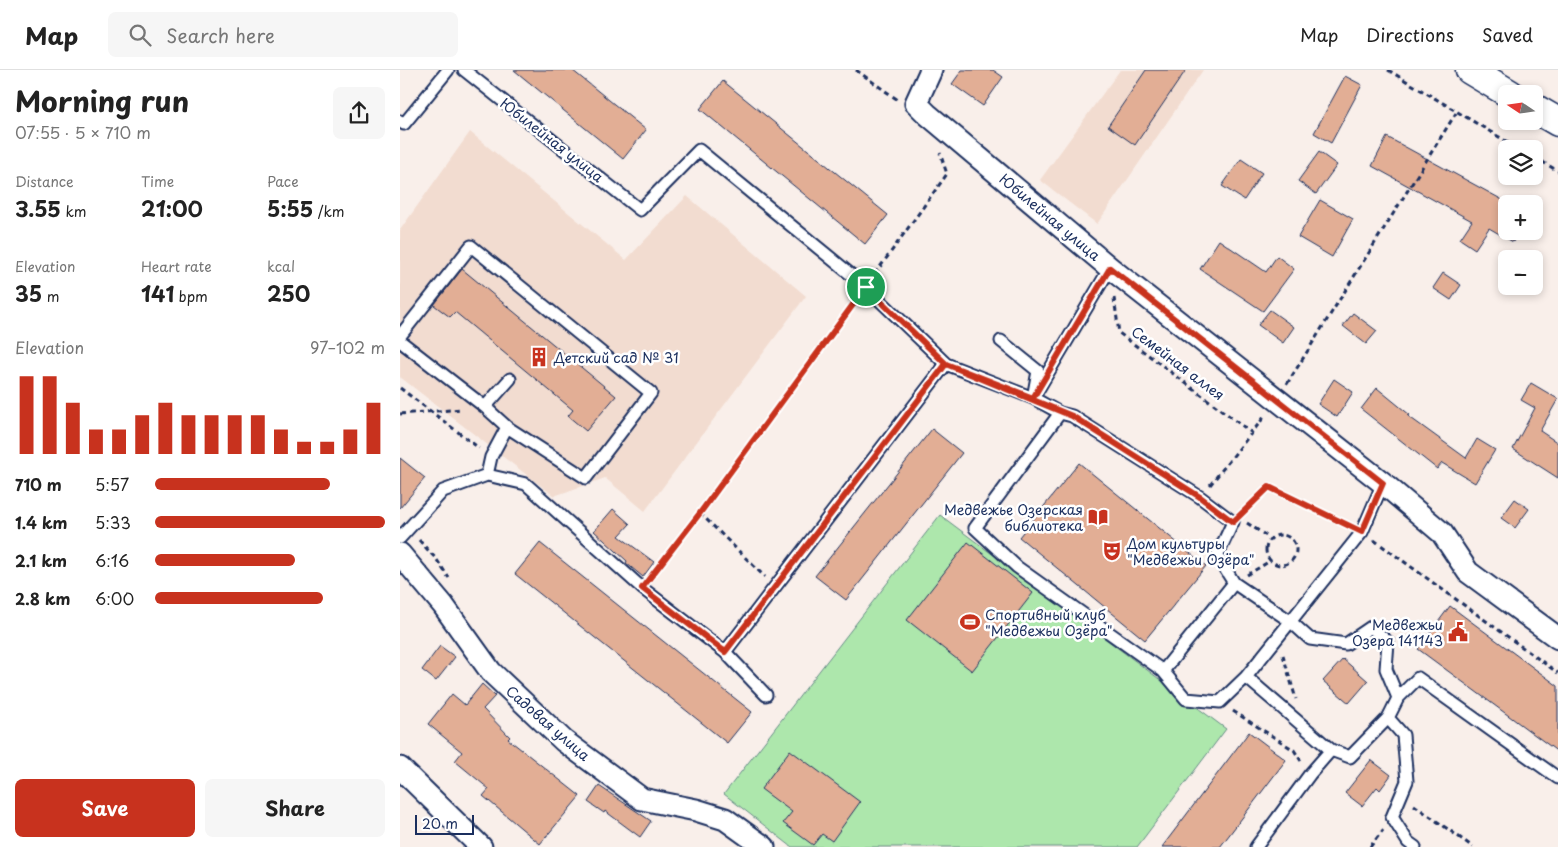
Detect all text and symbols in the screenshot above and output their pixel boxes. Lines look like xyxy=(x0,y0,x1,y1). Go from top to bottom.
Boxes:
search box xyxy=(108,12,458,57)
text: Map xyxy=(25,17,78,53)
icon: search xyxy=(126,21,154,49)
text: Search here xyxy=(166,21,275,49)
text: Map xyxy=(1300,21,1338,48)
text: Directions xyxy=(1366,21,1454,48)
text: Saved xyxy=(1482,21,1533,48)
text: Morning run xyxy=(15,79,189,122)
north arrow xyxy=(1498,85,1542,130)
map controls xyxy=(1498,85,1543,295)
button: share xyxy=(333,87,385,139)
street label: Юбилейная улица xyxy=(496,93,608,187)
text: 07:55 · 5 × 710 m xyxy=(15,120,151,144)
button: layers xyxy=(1498,140,1543,185)
street label: Юбилейная улица xyxy=(995,169,1105,266)
text: Distance xyxy=(15,171,74,192)
text: Time xyxy=(141,171,174,192)
text: Pace xyxy=(267,171,299,192)
text: 3.55 xyxy=(15,192,61,224)
text: 21:00 xyxy=(141,192,203,224)
text: 5:55 xyxy=(267,192,313,224)
button: + xyxy=(1498,195,1543,240)
text: km xyxy=(61,201,86,222)
text: /km xyxy=(313,201,345,222)
button: − xyxy=(1498,250,1543,295)
text: Elevation xyxy=(15,256,75,277)
text: Heart rate xyxy=(141,256,212,277)
text: kcal xyxy=(267,256,295,277)
pin xyxy=(845,266,887,308)
icon: arrive xyxy=(852,273,880,301)
text: 35 xyxy=(15,277,42,309)
text: 141 xyxy=(141,277,174,309)
text: 250 xyxy=(267,277,310,309)
text: m xyxy=(42,286,59,307)
text: bpm xyxy=(174,286,208,307)
street label: Семейная аллея xyxy=(1127,321,1229,405)
text: Elevation xyxy=(15,335,84,359)
text: 97–102 m xyxy=(310,335,385,359)
building icon: Детский сад № 31 xyxy=(528,346,550,368)
place label: Детский сад № 31 xyxy=(553,347,679,368)
text: 710 m xyxy=(15,472,62,496)
text: 5:57 xyxy=(95,472,129,496)
place label: Медвежье Озерская библиотека xyxy=(944,499,1083,536)
library icon: Медвежье Озерская библиотека xyxy=(1087,506,1109,528)
text: 1.4 km xyxy=(15,510,67,534)
text: 5:33 xyxy=(95,510,131,534)
place label: Дом культуры "Медвежьи Озёра" xyxy=(1126,533,1255,570)
theatre icon: Дом культуры "Медвежьи Озёра" xyxy=(1101,540,1123,562)
text: 2.1 km xyxy=(15,548,67,572)
text: 6:16 xyxy=(95,548,129,572)
text: 2.8 km xyxy=(15,586,70,610)
text: 6:00 xyxy=(95,586,134,610)
place label: Спортивный клуб "Медвежьи Озёра" xyxy=(985,604,1113,641)
sports icon: Спортивный клуб "Медвежьи Озёра" xyxy=(959,611,981,633)
place label: Медвежьи Озера 141143 xyxy=(1352,614,1443,651)
public building icon: Медвежьи Озера 141143 xyxy=(1447,621,1469,643)
street label: Садовая улица xyxy=(501,681,595,766)
button: Save xyxy=(15,779,195,837)
button: Share xyxy=(205,779,385,837)
scale bar xyxy=(415,812,474,835)
text: 20 m xyxy=(422,813,458,834)

